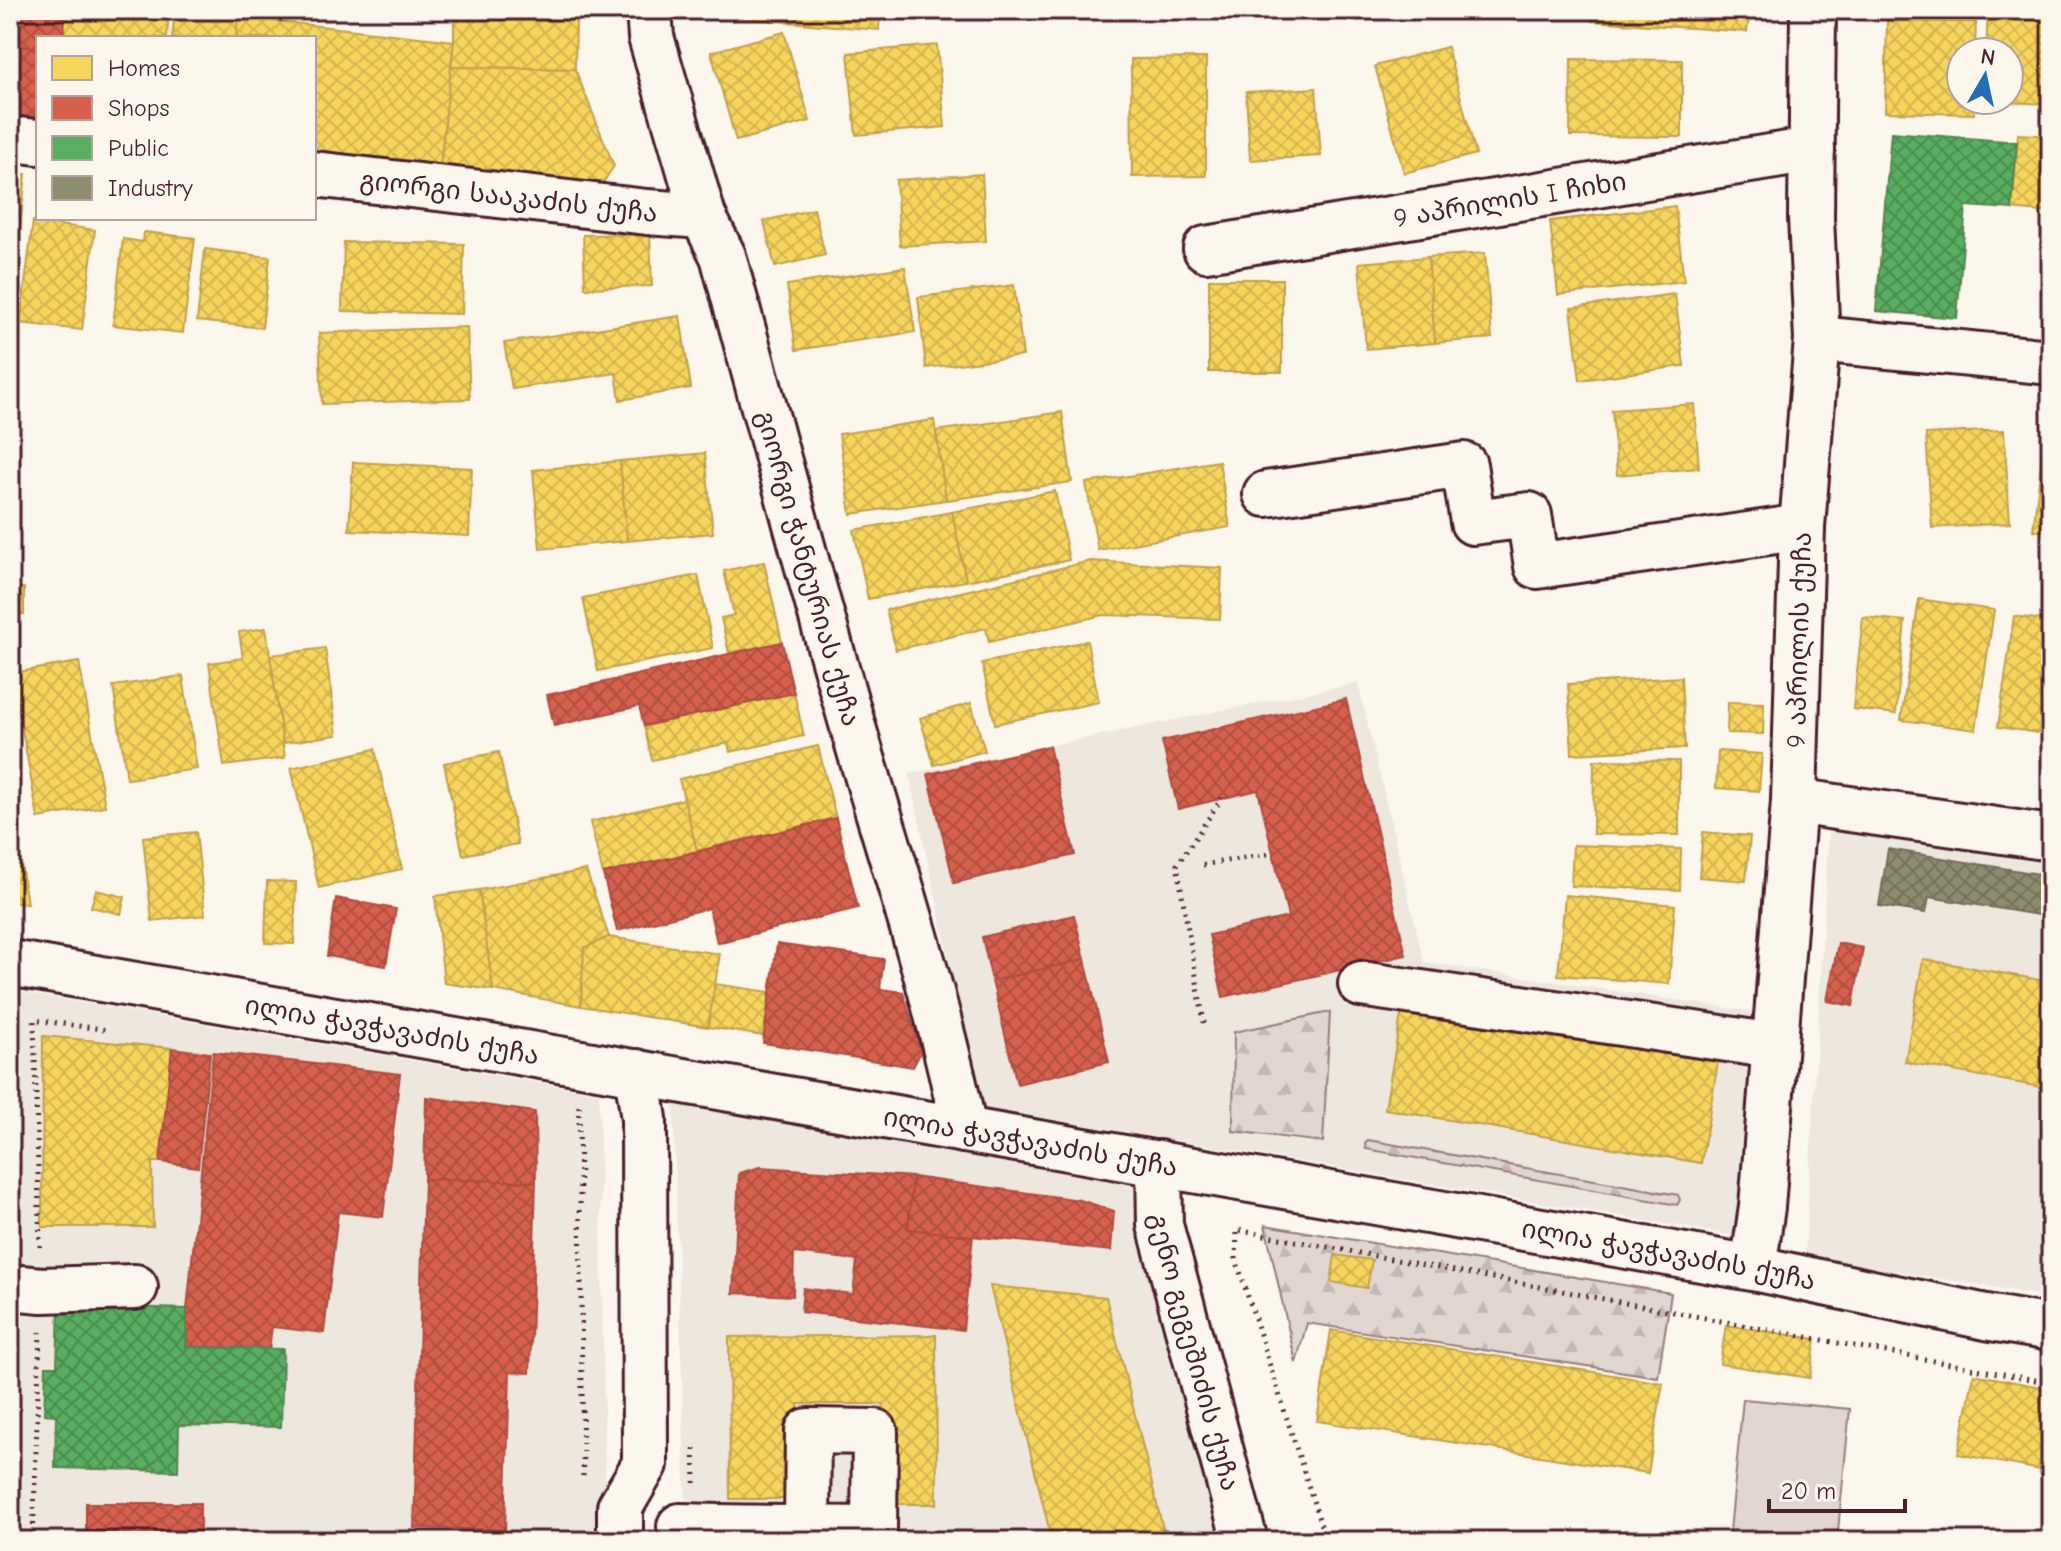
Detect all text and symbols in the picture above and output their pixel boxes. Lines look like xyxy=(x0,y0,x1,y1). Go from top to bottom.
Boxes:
legend xyxy=(36,36,316,220)
north arrow xyxy=(1945,36,2025,116)
text: N xyxy=(1979,43,1997,71)
text: Homes xyxy=(108,54,180,82)
text: Shops xyxy=(108,94,169,122)
text: Public xyxy=(108,134,169,162)
street label: გიორგი სააკაძის ქუჩა xyxy=(358,165,658,229)
street label: 9 აპრილის I ჩიხი xyxy=(1392,167,1629,234)
text: Industry xyxy=(108,174,193,202)
street label: გიორგი ჭანტურიას ქუჩა xyxy=(750,408,866,730)
street label: 9 აპრილის ქუჩა xyxy=(1782,532,1818,748)
street label: ილია ჭავჭავაძის ქუჩა xyxy=(243,990,541,1071)
street label: ილია ჭავჭავაძის ქუჩა xyxy=(881,1102,1180,1183)
street label: გენო გეგეშიძის ქუჩა xyxy=(1144,1214,1245,1494)
street label: ილია ჭავჭავაძის ქუჩა xyxy=(1519,1214,1818,1297)
scale bar xyxy=(1769,1463,1905,1513)
text: 20 m xyxy=(1781,1477,1836,1505)

